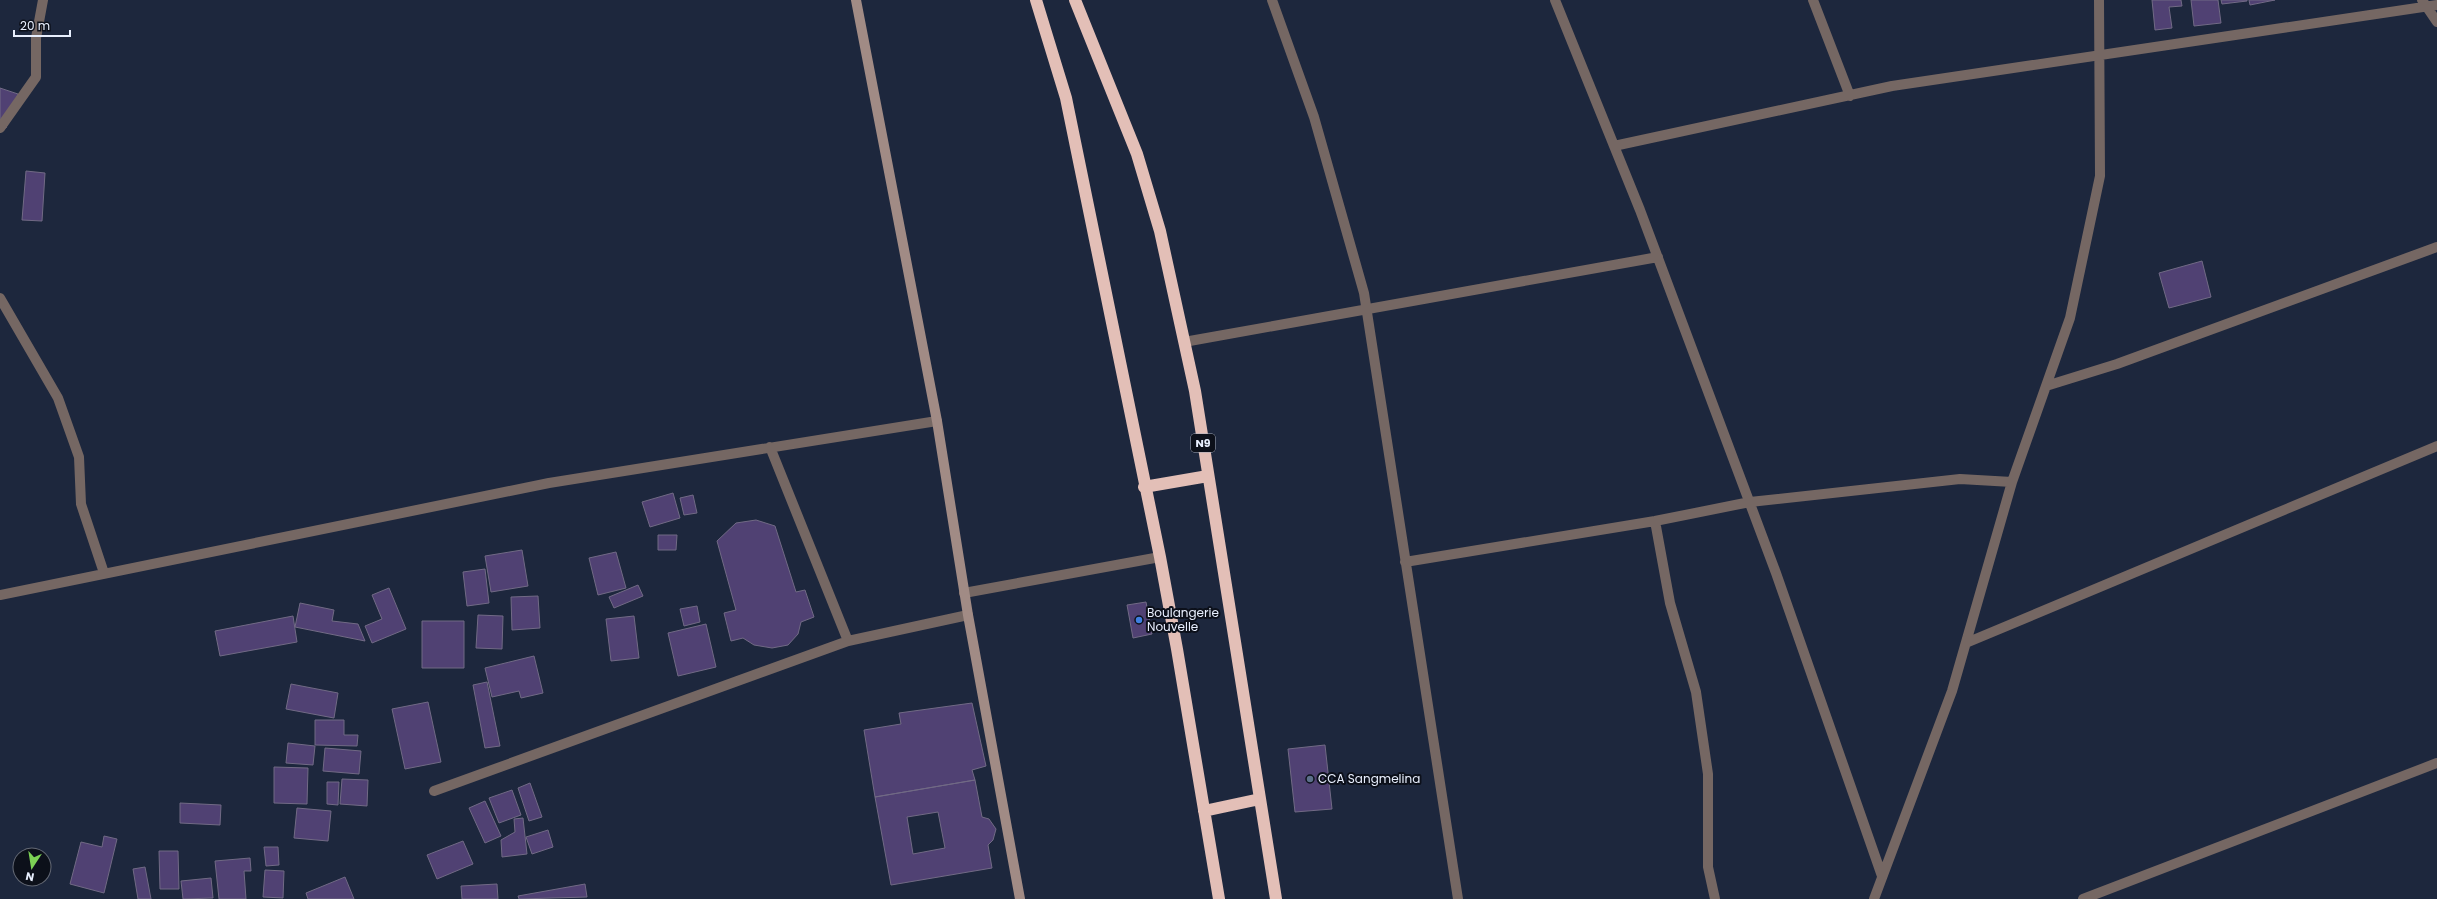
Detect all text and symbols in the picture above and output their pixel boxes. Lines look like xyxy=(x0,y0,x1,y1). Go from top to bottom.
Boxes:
scale bar xyxy=(14,12,70,38)
text: 20 m xyxy=(20,17,50,34)
road number: N9 xyxy=(1191,434,1215,452)
place label: Boulangerie Nouvelle xyxy=(1147,604,1219,635)
marker: Boulangerie Nouvelle xyxy=(1134,615,1144,625)
place label: CCA Sangmelina xyxy=(1318,770,1420,787)
marker: CCA Sangmelina xyxy=(1305,774,1315,784)
north arrow xyxy=(12,847,52,887)
text: N xyxy=(24,868,36,885)

